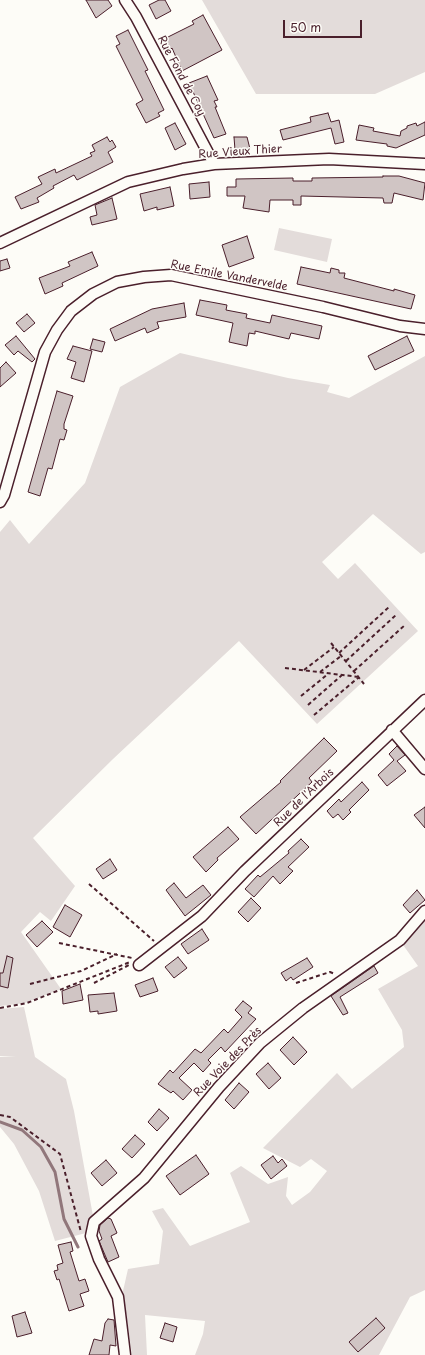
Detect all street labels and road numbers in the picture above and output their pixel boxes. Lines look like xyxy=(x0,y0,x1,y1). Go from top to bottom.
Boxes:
street label: Rue Fond de Coy xyxy=(154,34,208,118)
street label: Rue Vieux Thier xyxy=(198,143,282,161)
street label: Rue Emile Vandervelde xyxy=(169,258,289,294)
street label: Rue de l'Arbois xyxy=(271,766,337,830)
street label: Rue Voie des Près xyxy=(191,1024,265,1100)

